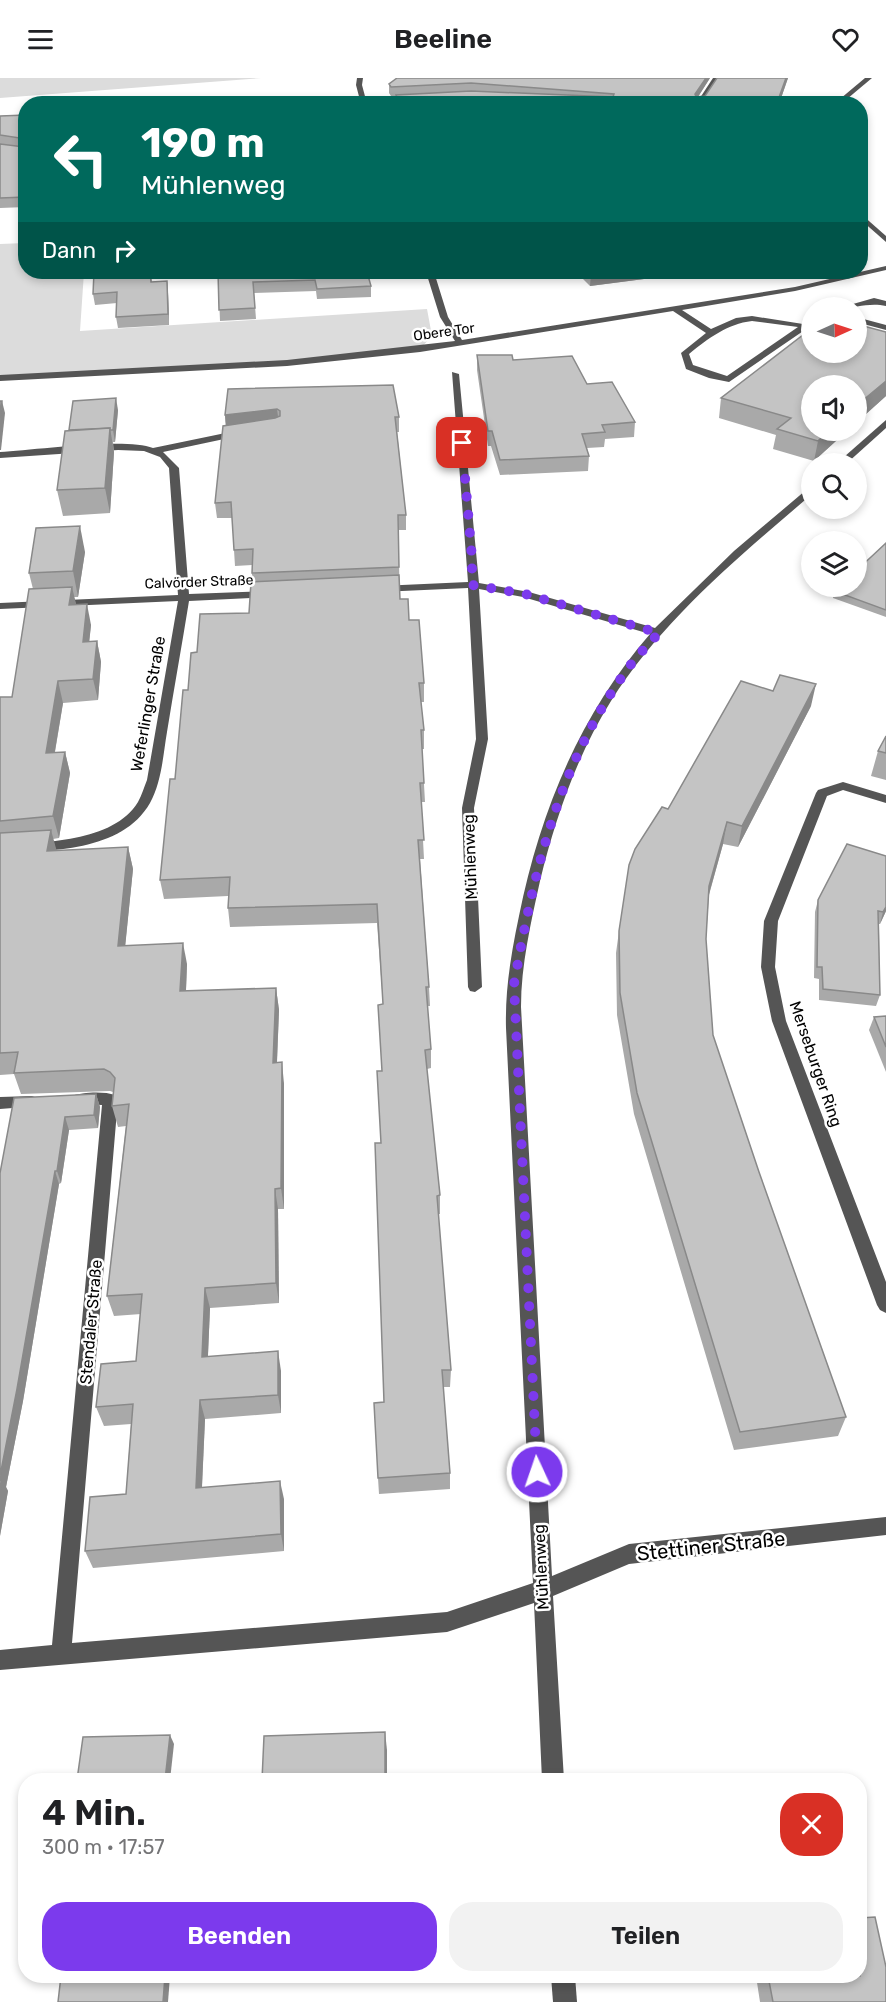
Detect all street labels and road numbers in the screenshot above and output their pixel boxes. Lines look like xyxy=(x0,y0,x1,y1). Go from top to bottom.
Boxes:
street label: Obere Tor xyxy=(412,319,476,345)
street label: Calvörder Straße xyxy=(144,572,254,592)
street label: Weferlinger Straße xyxy=(127,635,169,773)
street label: Mühlenweg xyxy=(459,814,481,900)
street label: Merseburger Ring xyxy=(786,999,846,1129)
street label: Stendaler Straße xyxy=(76,1259,106,1385)
street label: Mühlenweg xyxy=(529,1524,553,1610)
street label: Stettiner Straße xyxy=(636,1526,786,1566)

